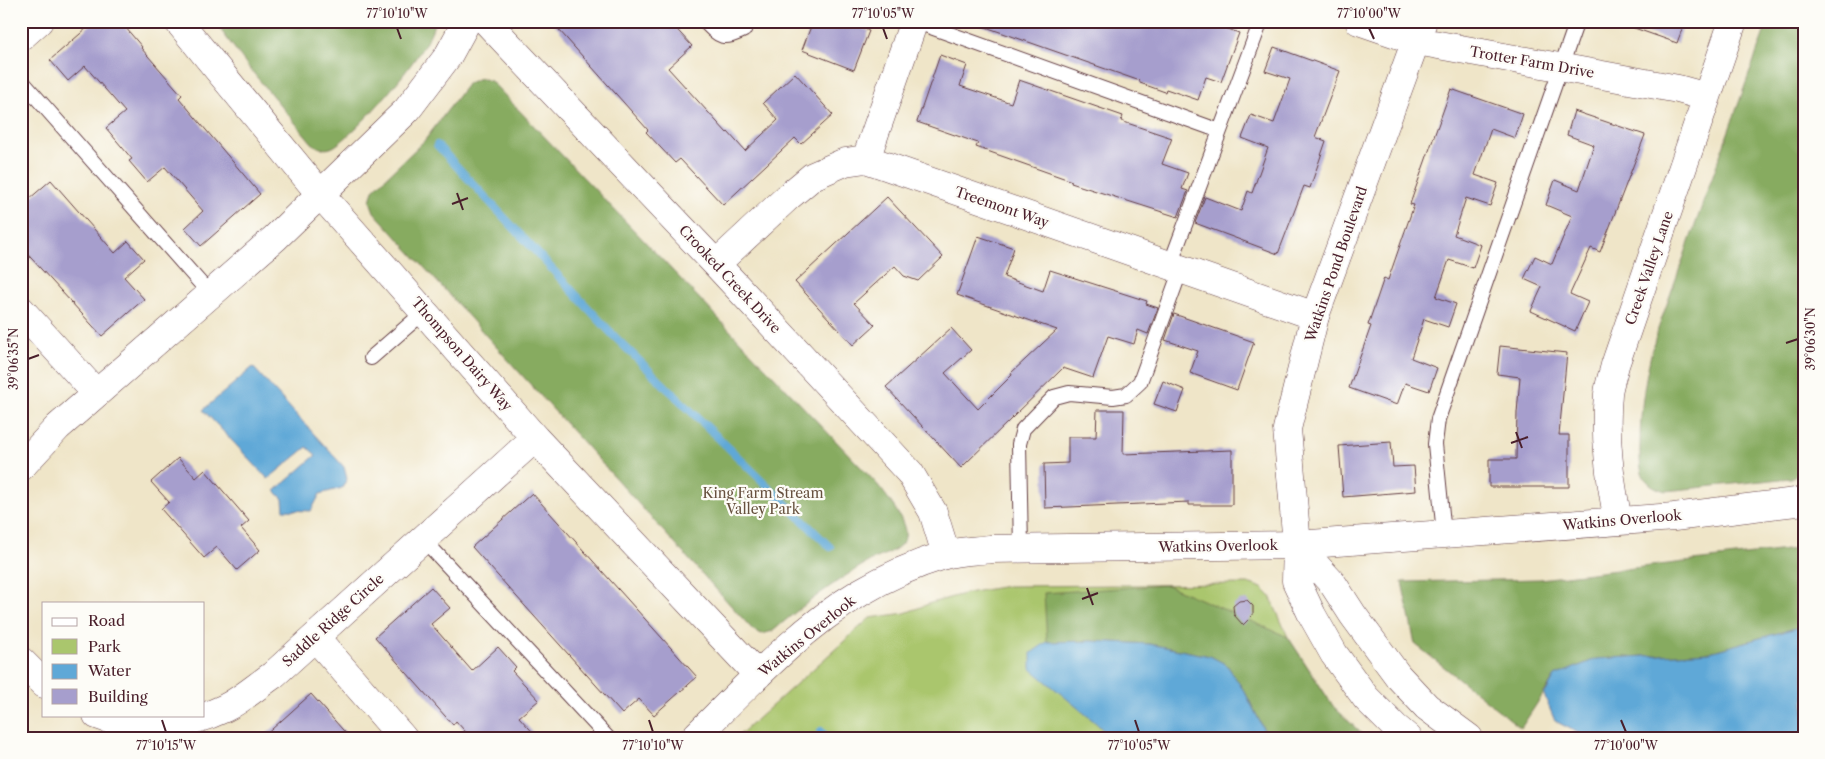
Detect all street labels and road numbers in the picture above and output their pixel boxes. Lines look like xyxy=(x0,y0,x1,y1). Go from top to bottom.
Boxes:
street label: Trotter Farm Drive xyxy=(1468,42,1596,82)
street label: Treemont Way xyxy=(953,182,1052,232)
street label: Watkins Pond Boulevard xyxy=(1301,183,1371,345)
street label: Creek Valley Lane xyxy=(1621,208,1677,327)
street label: Crooked Creek Drive xyxy=(675,221,785,337)
street label: Thompson Dairy Way xyxy=(408,293,516,415)
street label: Watkins Overlook xyxy=(1561,506,1683,534)
street label: Watkins Overlook xyxy=(1157,536,1279,556)
street label: Saddle Ridge Circle xyxy=(278,570,388,670)
street label: Watkins Overlook xyxy=(754,591,860,681)

